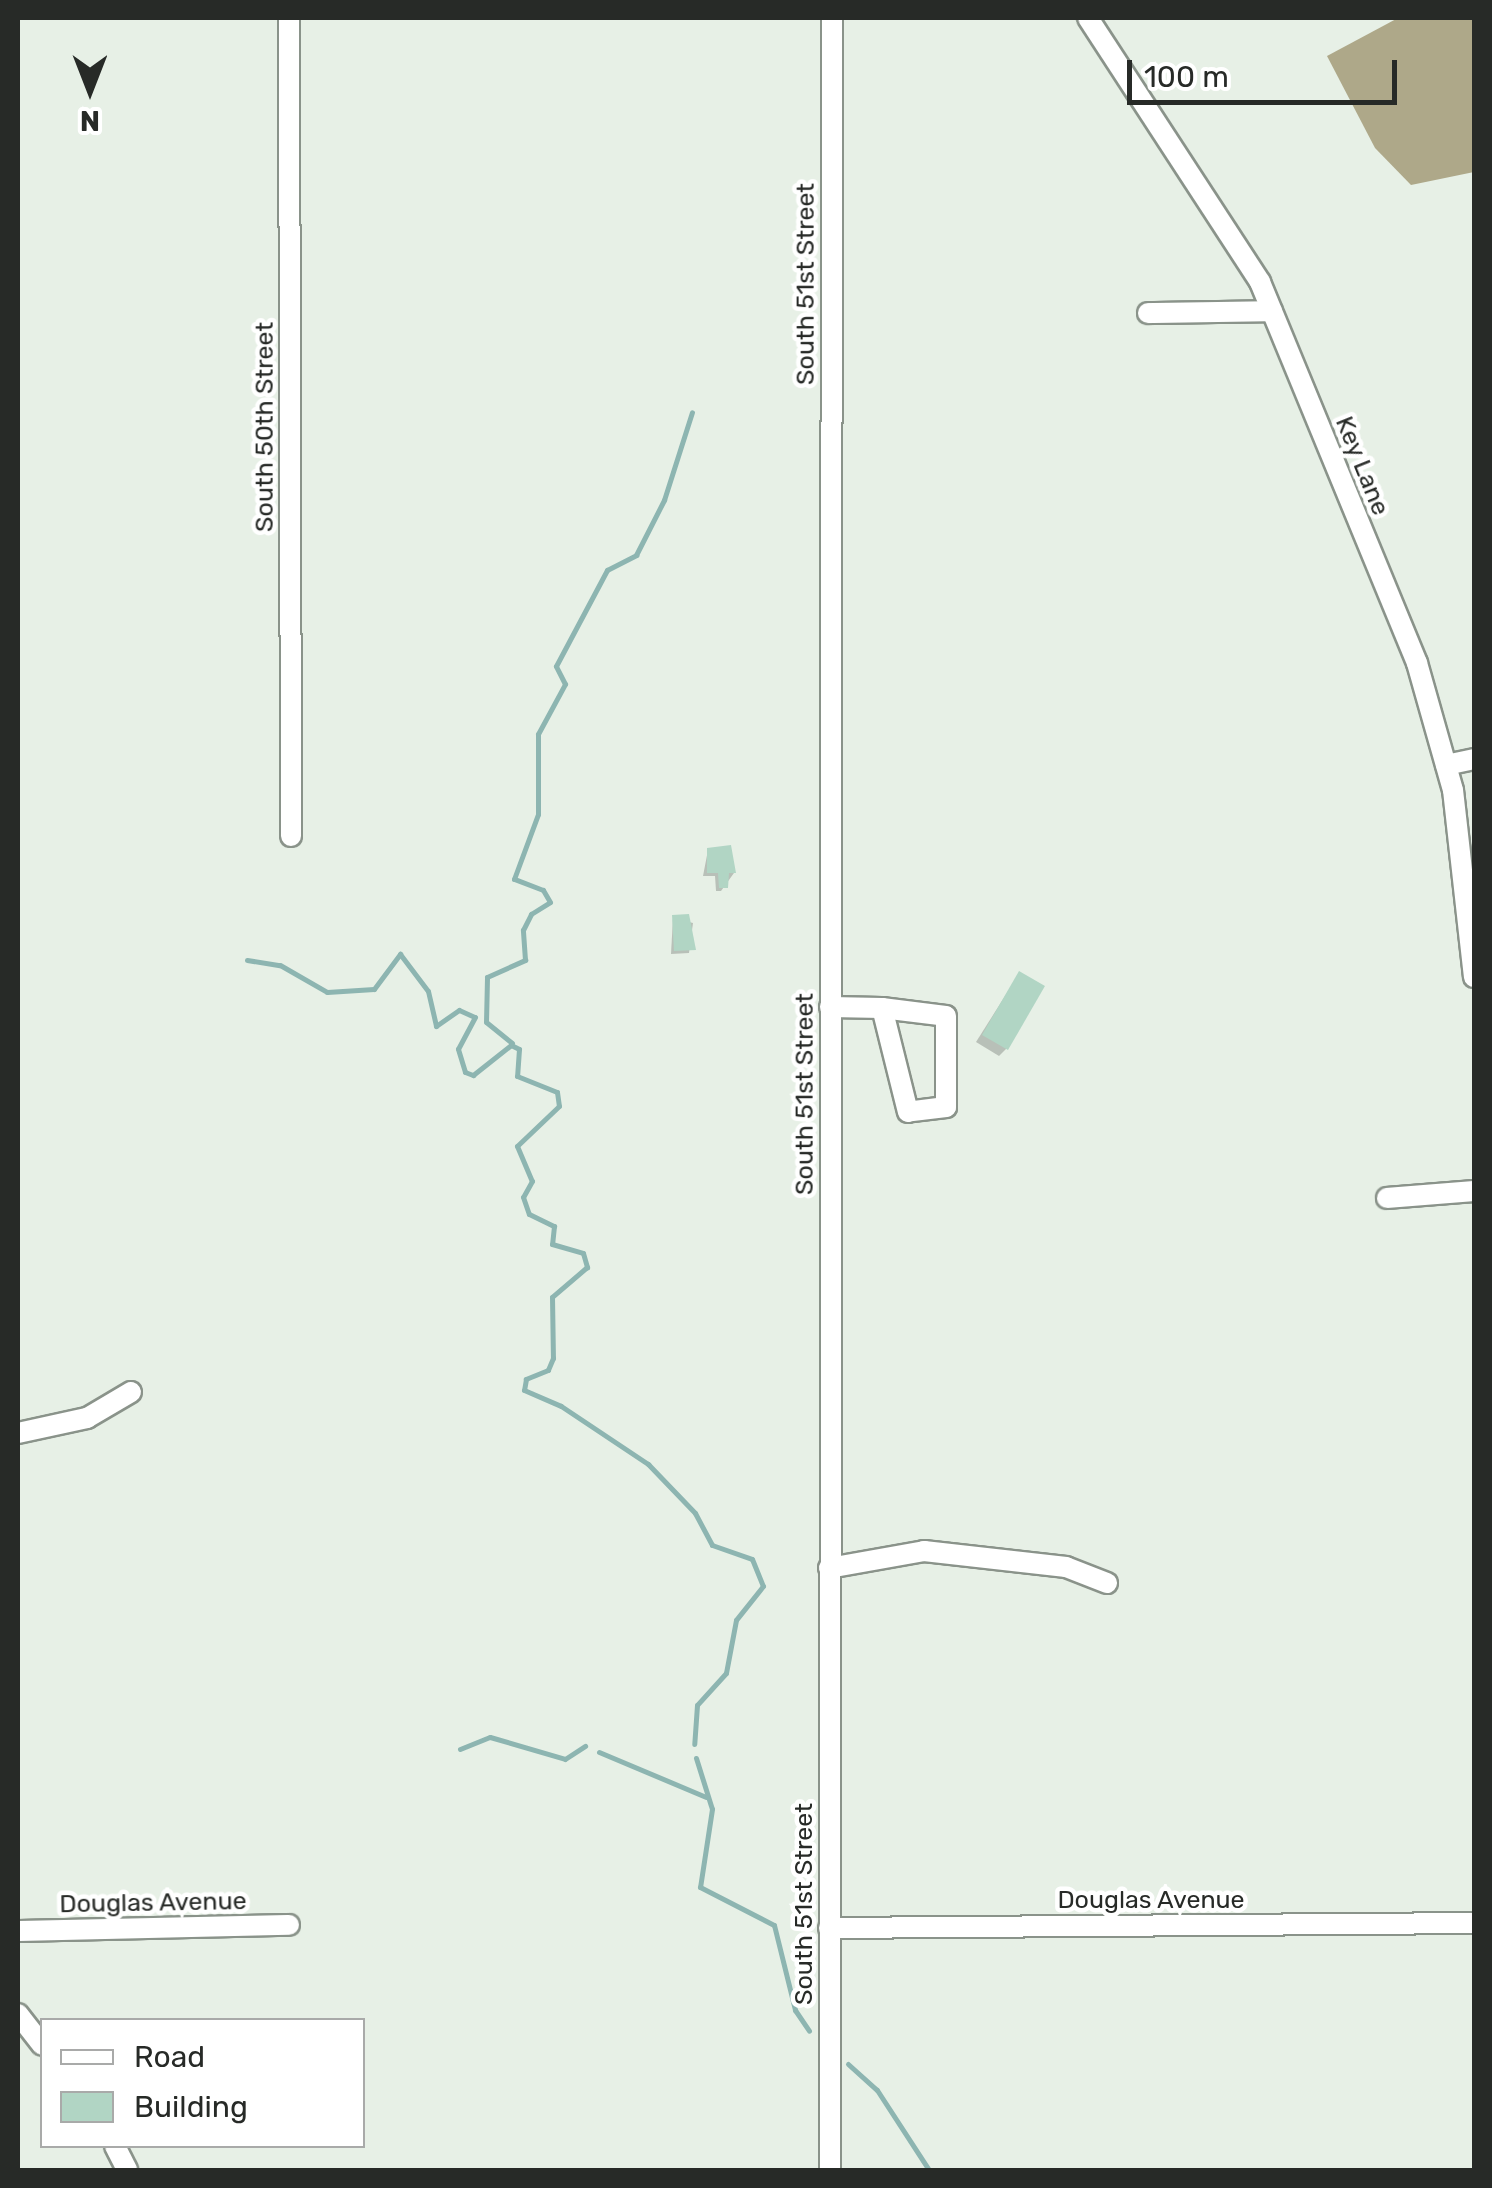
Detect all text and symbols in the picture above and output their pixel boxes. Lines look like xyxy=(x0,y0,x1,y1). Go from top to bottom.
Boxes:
north arrow xyxy=(40,40,140,140)
scale bar xyxy=(1132,40,1402,102)
text: 100 m xyxy=(1144,59,1229,95)
text: N xyxy=(80,104,100,137)
street label: South 51st Street xyxy=(791,183,821,385)
street label: South 50th Street xyxy=(250,322,280,532)
street label: Key Lane xyxy=(1328,412,1396,520)
street label: South 51st Street xyxy=(790,993,820,1195)
street label: South 51st Street xyxy=(789,1803,819,2005)
street label: Douglas Avenue xyxy=(1057,1885,1245,1915)
street label: Douglas Avenue xyxy=(59,1886,247,1920)
legend xyxy=(40,2018,365,2148)
text: Road xyxy=(134,2039,205,2075)
text: Building xyxy=(134,2089,248,2125)

